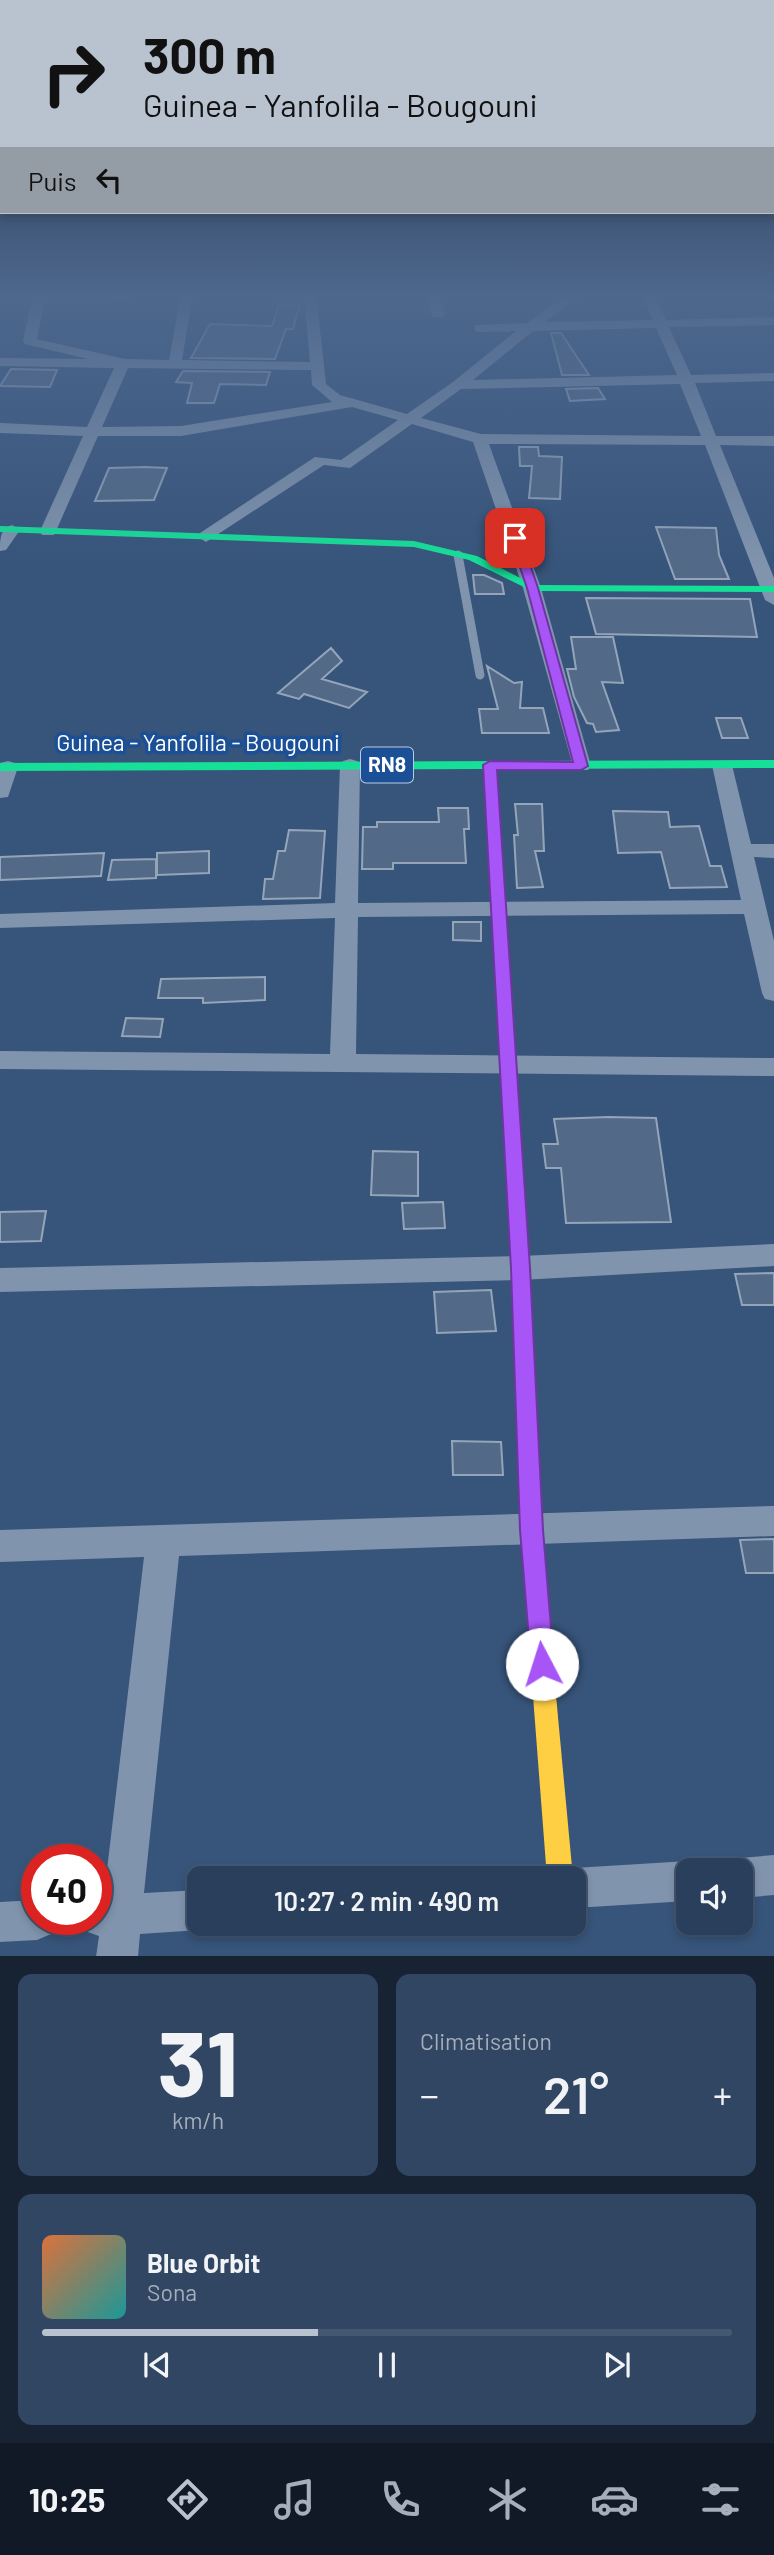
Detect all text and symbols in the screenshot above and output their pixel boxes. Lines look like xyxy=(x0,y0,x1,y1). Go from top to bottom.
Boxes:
text: 300 m xyxy=(143,25,276,84)
icon: right xyxy=(28,28,119,119)
text: Guinea - Yanfolila - Bougouni xyxy=(143,85,538,123)
icon: left xyxy=(90,161,128,199)
text: Puis xyxy=(28,165,76,196)
pin xyxy=(485,508,545,568)
icon: arrive xyxy=(496,519,534,557)
street label: Guinea - Yanfolila - Bougouni xyxy=(56,728,340,756)
road number: RN8 xyxy=(361,748,413,782)
position arrow xyxy=(505,1627,579,1701)
speed limit sign: 40 xyxy=(21,1844,112,1935)
map controls xyxy=(676,1858,753,1935)
button: sound xyxy=(676,1858,753,1935)
text: 10:27 · 2 min · 490 m xyxy=(274,1885,499,1916)
text: 31 xyxy=(157,2006,239,2115)
text: Climatisation xyxy=(420,2027,552,2055)
text: 21° xyxy=(543,2062,609,2124)
text: − xyxy=(420,2071,439,2117)
text: + xyxy=(713,2071,732,2117)
text: km/h xyxy=(172,2106,224,2134)
text: Blue Orbit xyxy=(147,2247,260,2278)
text: Sona xyxy=(147,2278,197,2306)
icon: previous xyxy=(138,2346,176,2384)
icon: pause xyxy=(368,2346,406,2384)
icon: next xyxy=(598,2346,636,2384)
icon: directions xyxy=(163,2475,212,2524)
icon: music xyxy=(270,2475,319,2524)
icon: phone xyxy=(376,2475,425,2524)
icon: climate xyxy=(483,2475,532,2524)
icon: car xyxy=(590,2475,639,2524)
icon: filters xyxy=(696,2475,745,2524)
text: 10:25 xyxy=(29,2480,105,2518)

